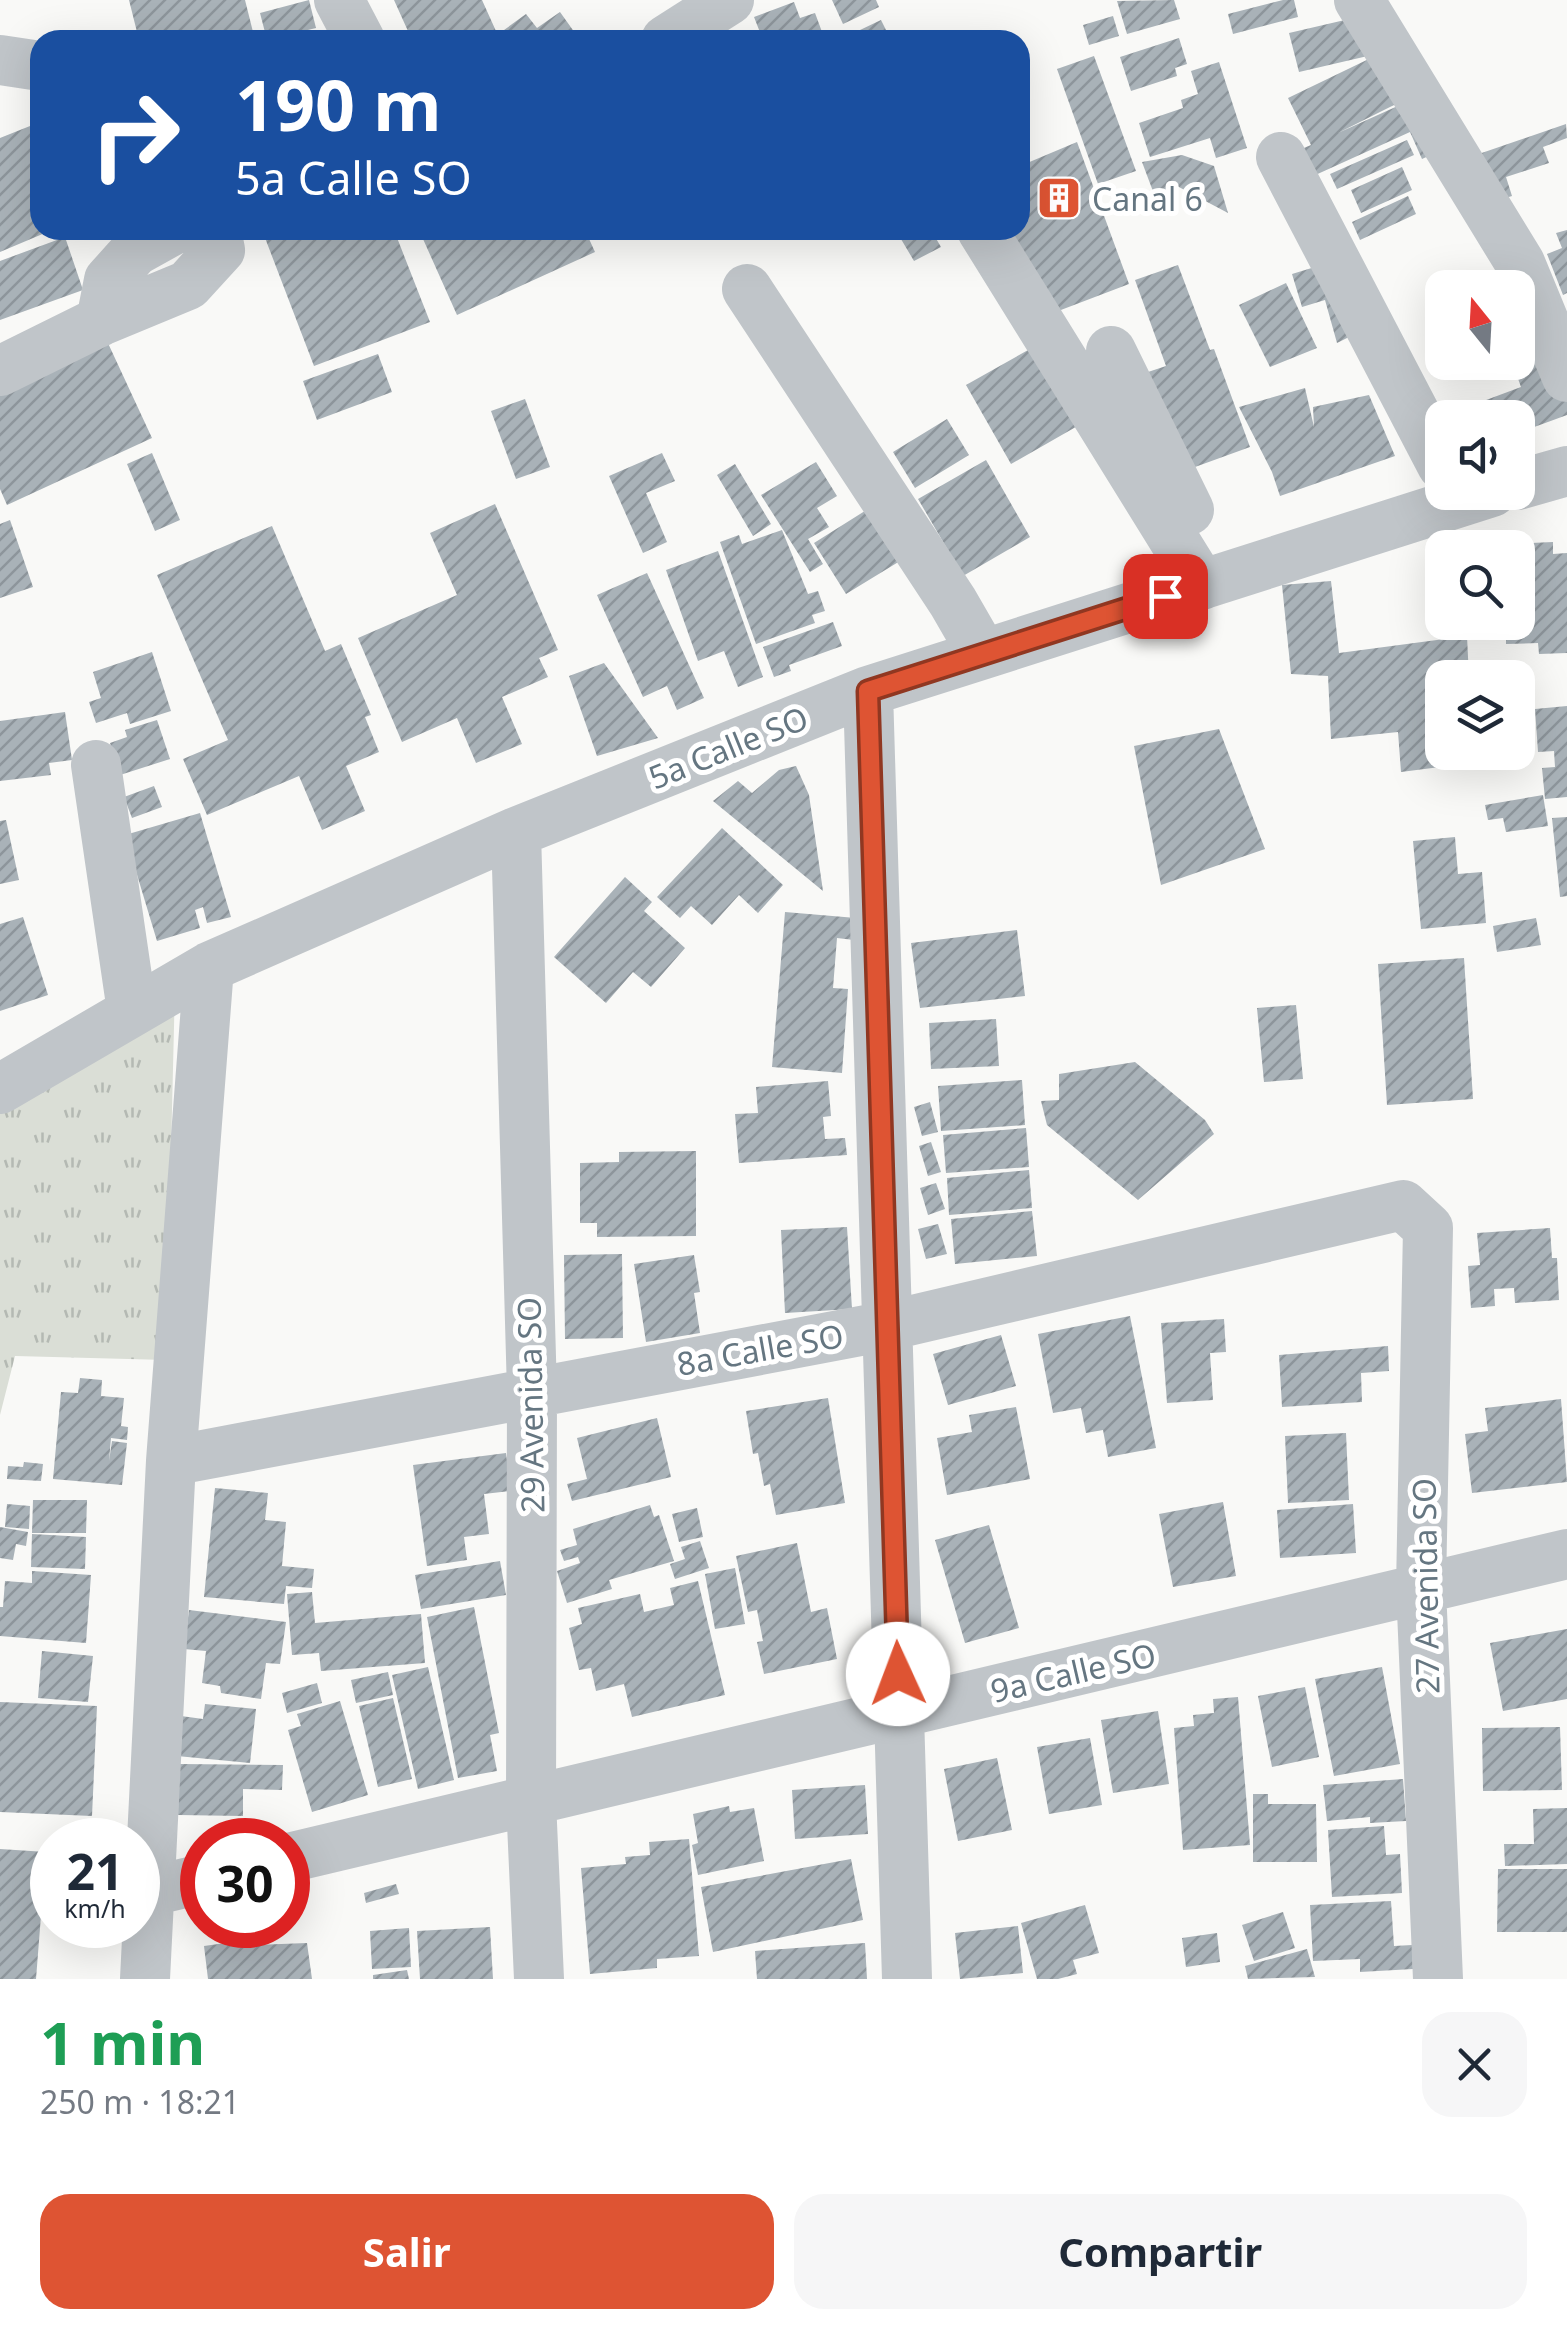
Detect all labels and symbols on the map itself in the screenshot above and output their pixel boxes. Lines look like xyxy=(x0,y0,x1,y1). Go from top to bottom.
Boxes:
building icon: Canal 6 xyxy=(1036,175,1082,221)
place label: Canal 6 xyxy=(1092,177,1203,220)
north arrow xyxy=(1425,270,1535,380)
pin xyxy=(1123,554,1208,639)
street label: 5a Calle SO xyxy=(642,696,814,798)
street label: 29 Avenida SO xyxy=(507,1297,553,1513)
street label: 8a Calle SO xyxy=(673,1313,847,1385)
street label: 27 Avenida SO xyxy=(1402,1478,1448,1694)
position arrow xyxy=(846,1622,950,1726)
street label: 9a Calle SO xyxy=(986,1632,1160,1712)
speed limit sign: 30 xyxy=(180,1818,310,1948)

